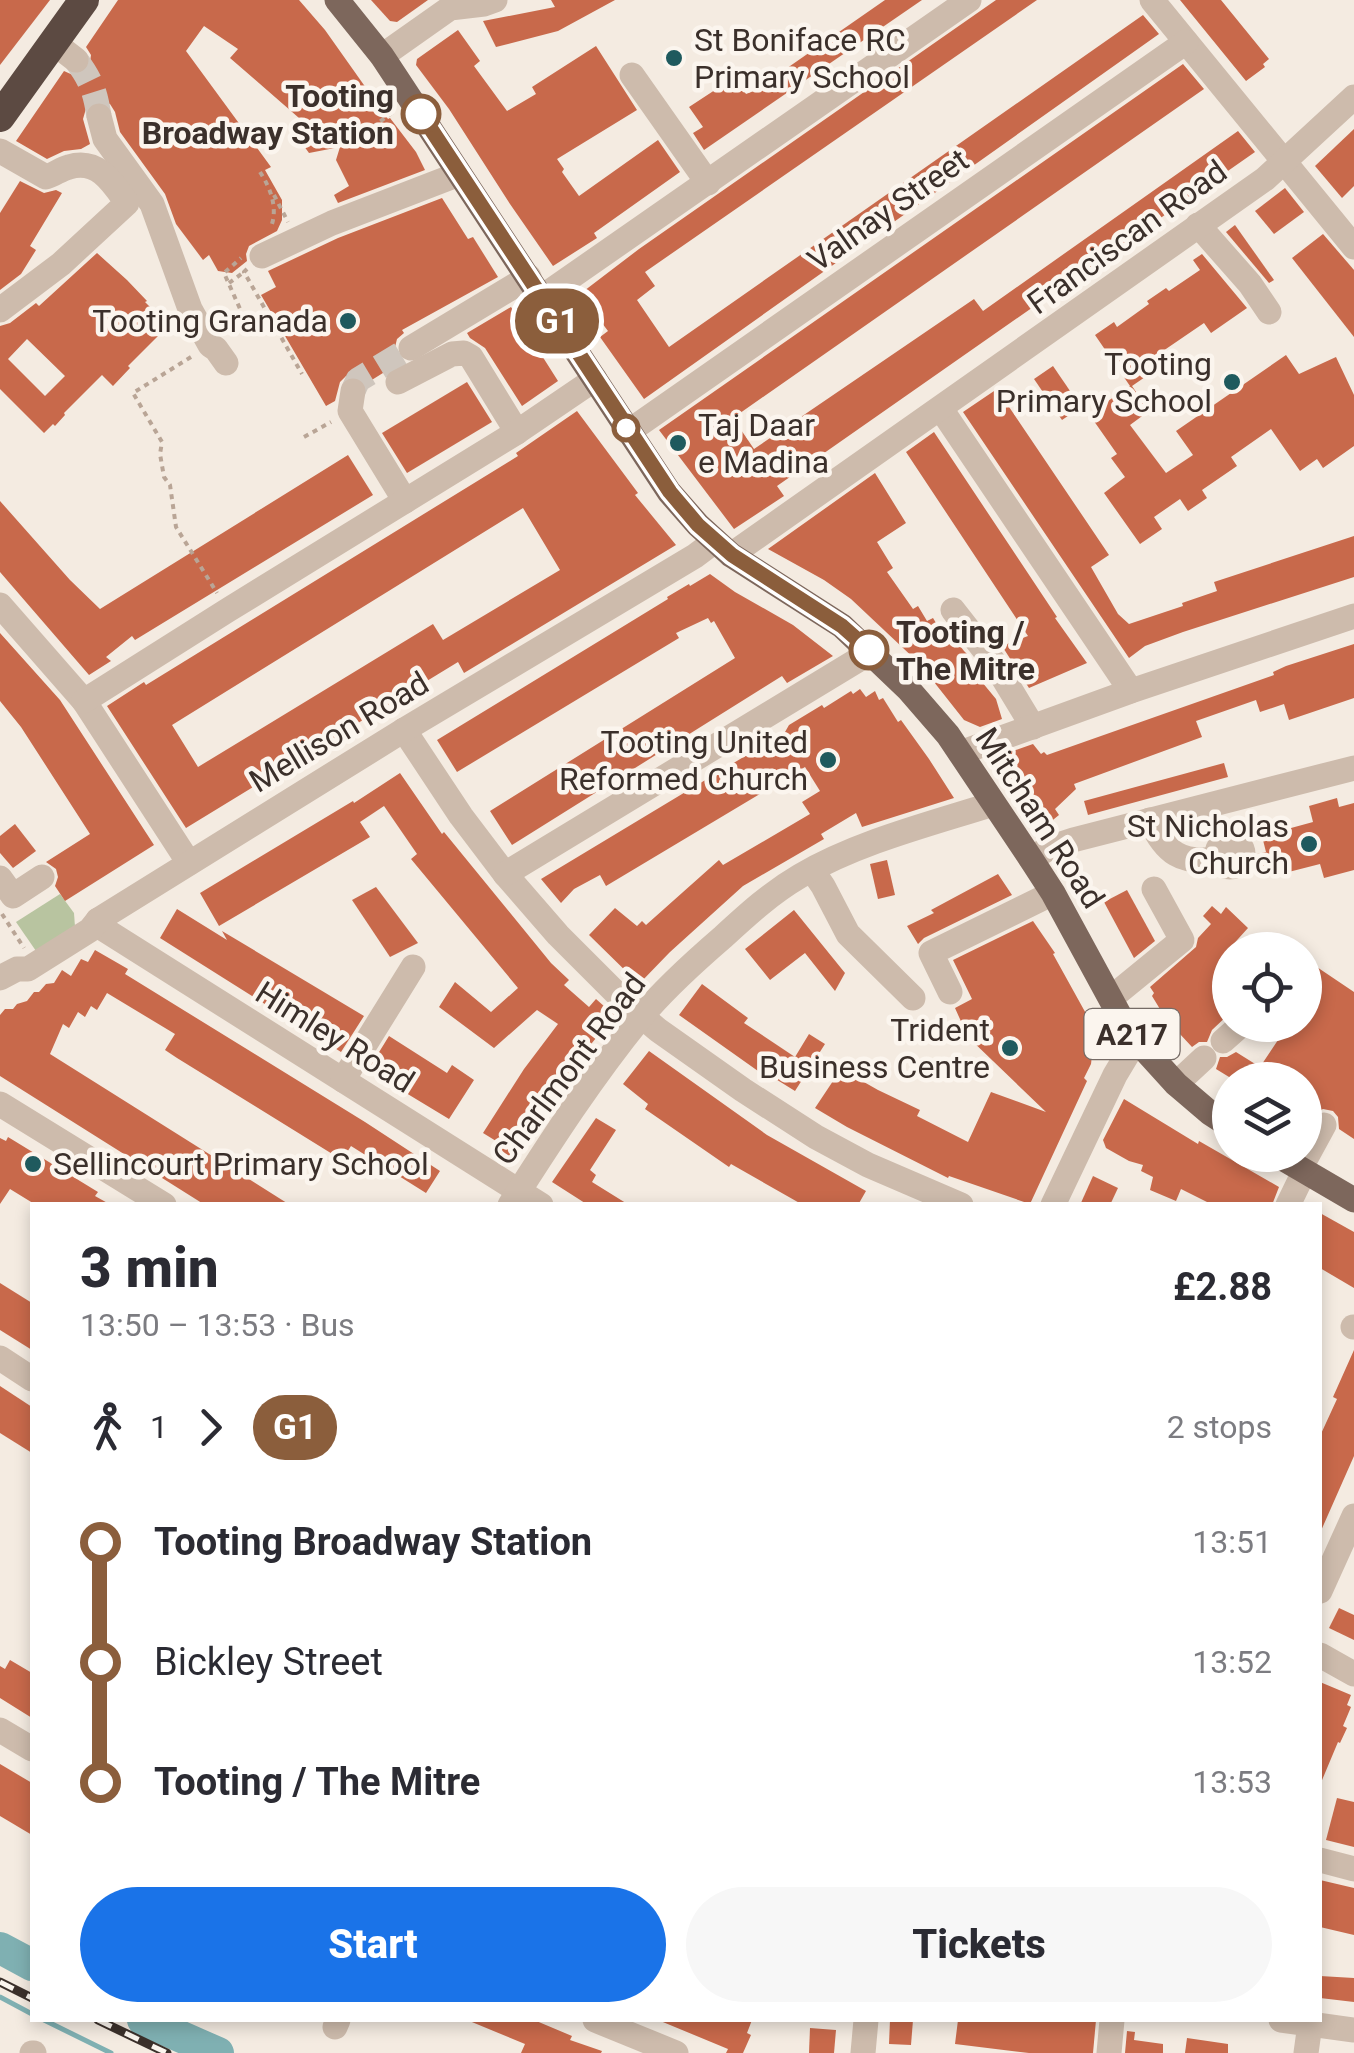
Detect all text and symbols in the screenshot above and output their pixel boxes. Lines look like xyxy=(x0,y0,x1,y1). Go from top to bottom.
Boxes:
place label: St Boniface RC Primary School xyxy=(694,21,910,96)
marker: St Boniface RC Primary School xyxy=(663,47,685,69)
place label: Tooting Broadway Station xyxy=(142,77,394,152)
marker: Tooting Broadway Station xyxy=(402,95,440,133)
street label: Valnay Street xyxy=(800,141,976,279)
street label: Franciscan Road xyxy=(1020,152,1234,322)
line badge: G1 xyxy=(512,288,602,354)
text: G1 xyxy=(535,301,579,342)
place label: Tooting Granada xyxy=(92,302,328,340)
marker: Tooting Granada xyxy=(337,310,359,332)
place label: Tooting Primary School xyxy=(996,345,1212,420)
marker: Tooting Primary School xyxy=(1221,371,1243,393)
place label: Taj Daar e Madina xyxy=(698,406,829,481)
unlabelled marker xyxy=(613,415,639,441)
marker: Taj Daar e Madina xyxy=(667,432,689,454)
place label: Tooting / The Mitre xyxy=(896,613,1035,688)
marker: Tooting / The Mitre xyxy=(850,631,888,669)
street label: Mellison Road xyxy=(243,664,435,800)
street label: Mitcham Road xyxy=(968,721,1112,915)
place label: Tooting United Reformed Church xyxy=(559,723,808,798)
marker: Tooting United Reformed Church xyxy=(817,749,839,771)
place label: St Nicholas Church xyxy=(1127,807,1289,882)
marker: St Nicholas Church xyxy=(1298,833,1320,855)
map controls xyxy=(1212,932,1322,1172)
button: locate xyxy=(1212,932,1322,1042)
street label: Charlmont Road xyxy=(485,966,653,1172)
street label: Himley Road xyxy=(249,973,421,1101)
road number: A217 xyxy=(1084,1009,1180,1059)
place label: Trident Business Centre xyxy=(759,1011,990,1086)
marker: Trident Business Centre xyxy=(999,1037,1021,1059)
button: layers xyxy=(1212,1062,1322,1172)
place label: Sellincourt Primary School xyxy=(53,1145,429,1183)
marker: Sellincourt Primary School xyxy=(22,1153,44,1175)
text: 3 min xyxy=(80,1236,219,1300)
text: £2.88 xyxy=(1173,1265,1272,1309)
text: 13:50 – 13:53 · Bus xyxy=(80,1306,355,1344)
icon: walk xyxy=(80,1400,135,1455)
icon: forward xyxy=(183,1400,238,1455)
text: G1 xyxy=(273,1407,317,1448)
text: 1 xyxy=(150,1408,168,1446)
text: 2 stops xyxy=(1167,1408,1272,1446)
text: Tooting Broadway Station xyxy=(154,1520,592,1564)
text: 13:51 xyxy=(1192,1523,1272,1561)
text: Bickley Street xyxy=(154,1640,383,1684)
text: 13:52 xyxy=(1192,1643,1272,1681)
text: Tooting / The Mitre xyxy=(154,1760,480,1804)
text: 13:53 xyxy=(1192,1763,1272,1801)
button: Start xyxy=(80,1887,666,2002)
button: Tickets xyxy=(686,1887,1272,2002)

